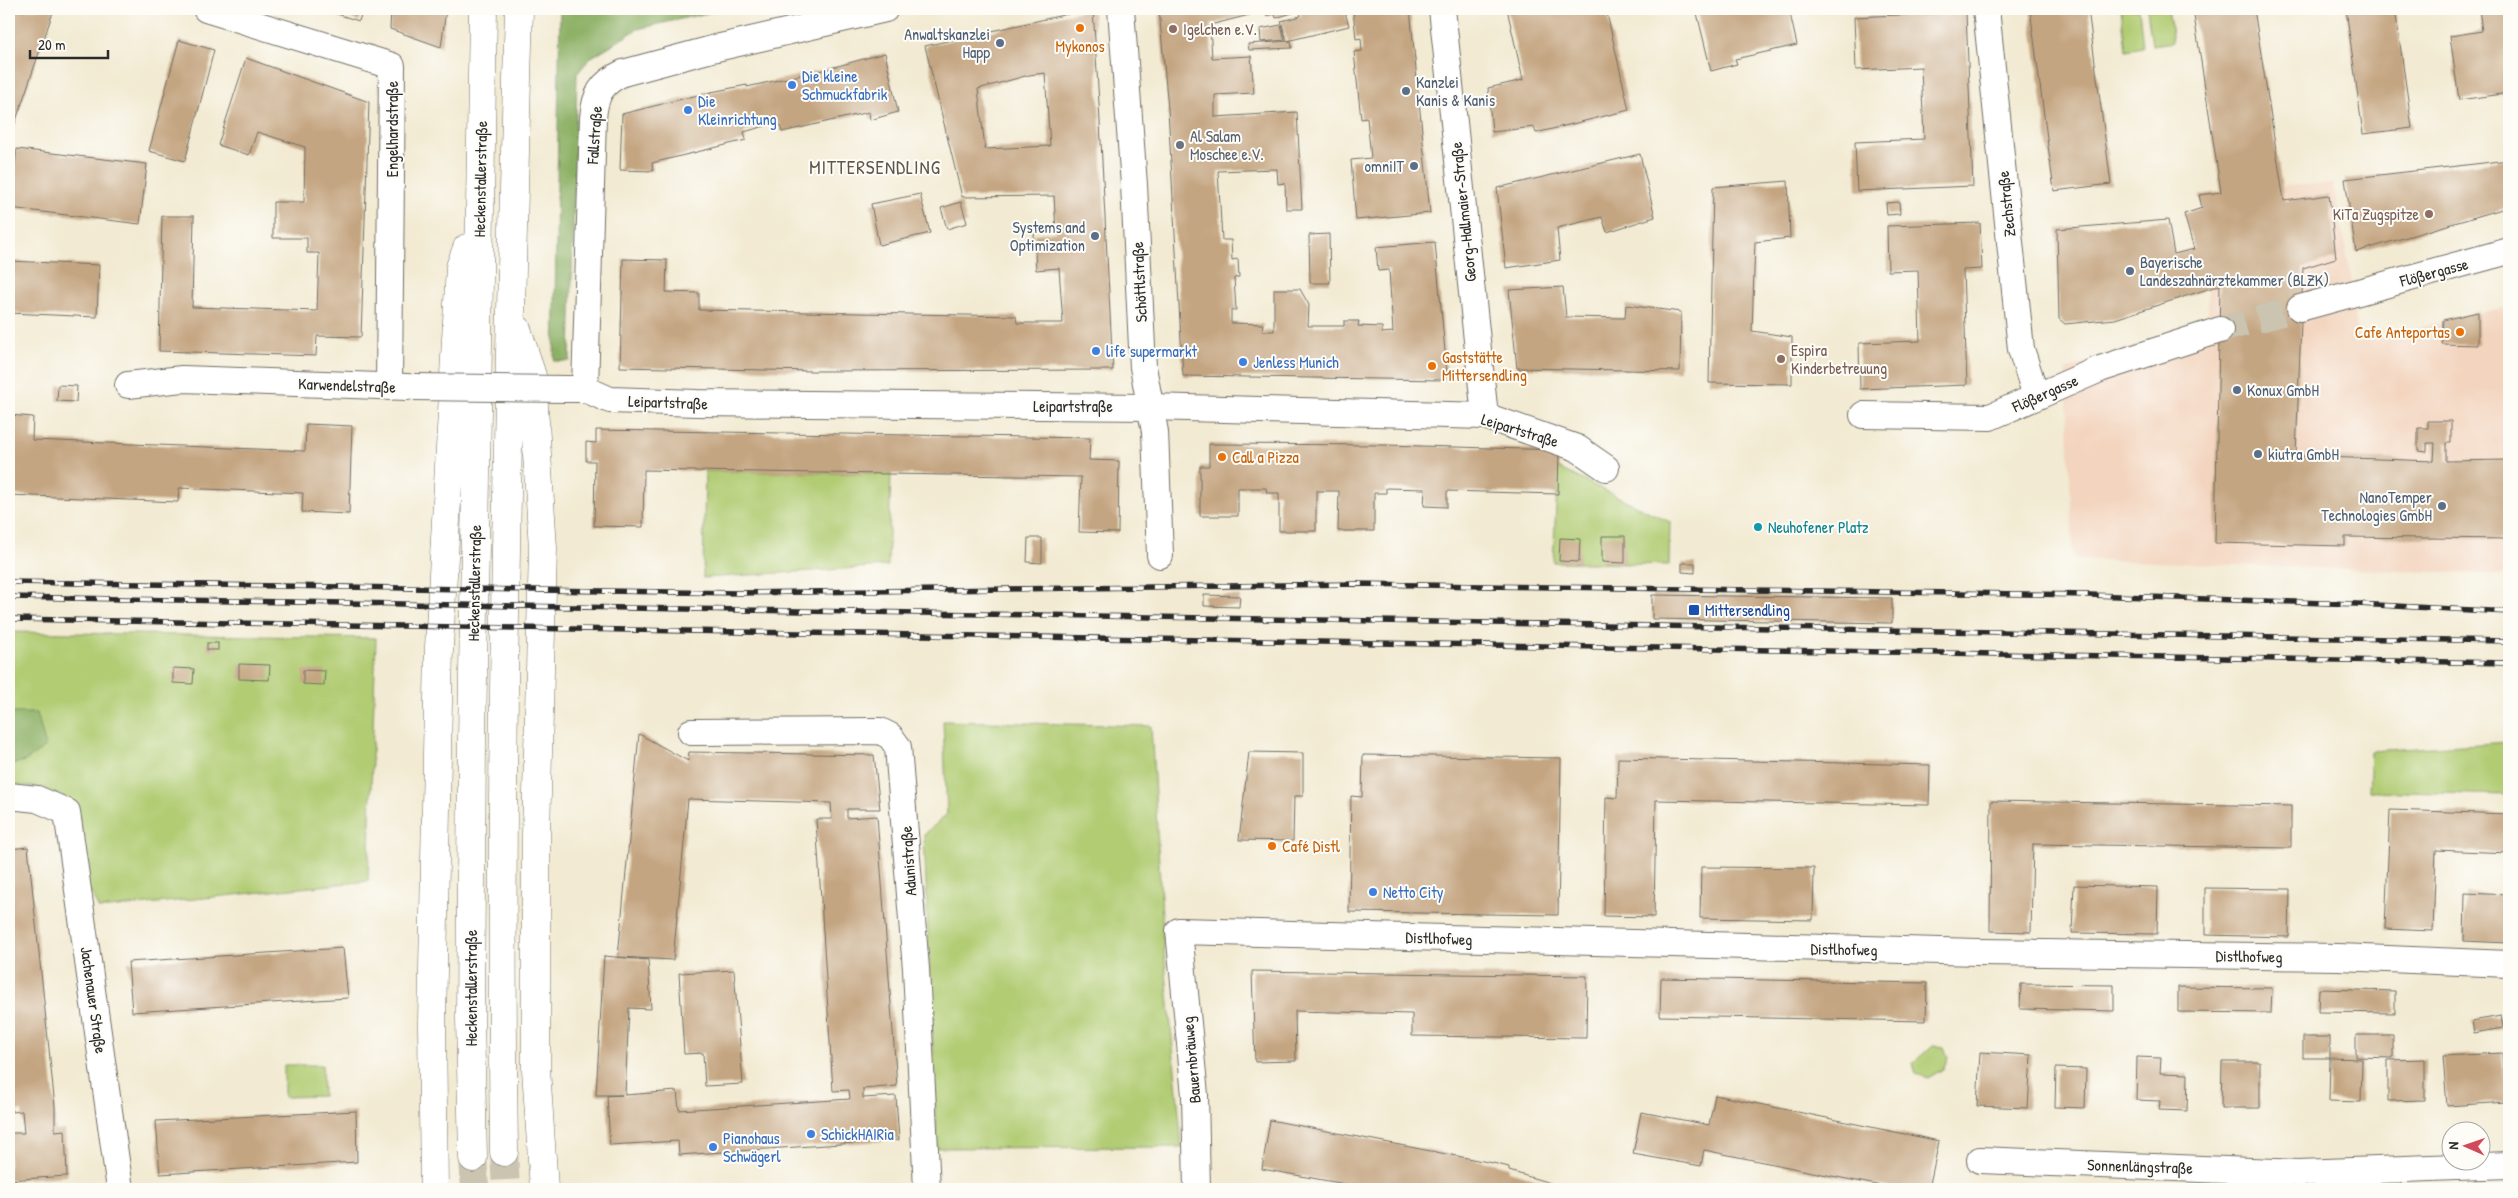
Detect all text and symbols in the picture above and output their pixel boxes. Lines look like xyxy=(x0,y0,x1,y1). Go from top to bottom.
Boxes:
place label: Igelchen e.V. xyxy=(1183,18,1257,40)
marker: Mykonos xyxy=(1074,22,1086,34)
place label: Anwaltskanzlei Happ xyxy=(904,23,990,63)
marker: Igelchen e.V. xyxy=(1167,23,1179,35)
scale bar xyxy=(30,28,108,60)
text: 20 m xyxy=(38,34,65,55)
place label: Mykonos xyxy=(1055,35,1105,57)
marker: Anwaltskanzlei Happ xyxy=(994,37,1006,49)
place label: Die kleine Schmuckfabrik xyxy=(802,65,888,105)
place label: Kanzlei Kanis & Kanis xyxy=(1416,71,1495,111)
marker: Die kleine Schmuckfabrik xyxy=(786,79,798,91)
street label: Engelhardstraße xyxy=(381,80,403,177)
marker: Kanzlei Kanis & Kanis xyxy=(1400,85,1412,97)
place label: Die Kleinrichtung xyxy=(698,90,777,130)
marker: Die Kleinrichtung xyxy=(682,104,694,116)
street label: Fallstraße xyxy=(581,105,607,166)
street label: Heckenstallerstraße xyxy=(468,120,492,237)
place label: Al Salam Moschee e.V. xyxy=(1190,125,1264,165)
marker: Al Salam Moschee e.V. xyxy=(1174,139,1186,151)
street label: Georg-Hallmaier-Straße xyxy=(1445,140,1481,283)
district label: MITTERSENDLING xyxy=(809,154,941,180)
place label: omniIT xyxy=(1365,155,1404,177)
marker: omniIT xyxy=(1408,160,1420,172)
street label: Zechstraße xyxy=(1992,169,2020,238)
place label: KiTa Zugspitze xyxy=(2333,203,2420,225)
marker: KiTa Zugspitze xyxy=(2423,208,2435,220)
place label: Systems and Optimization xyxy=(1010,216,1085,256)
marker: Systems and Optimization xyxy=(1089,230,1101,242)
street label: Schöttlstraße xyxy=(1126,240,1152,323)
place label: Bayerische Landeszahnärztekammer (BLZK) xyxy=(2140,251,2329,291)
street label: Flößergasse xyxy=(2396,252,2471,292)
marker: Bayerische Landeszahnärztekammer (BLZK) xyxy=(2124,265,2136,277)
place label: Cafe Anteportas xyxy=(2355,321,2450,343)
marker: Cafe Anteportas xyxy=(2454,326,2466,338)
place label: Espira Kinderbetreuung xyxy=(1791,339,1887,379)
place label: life supermarkt xyxy=(1106,340,1198,362)
marker: life supermarkt xyxy=(1090,345,1102,357)
place label: Gaststätte Mittersendling xyxy=(1442,346,1527,386)
place label: Jenless Munich xyxy=(1253,351,1339,373)
marker: Espira Kinderbetreuung xyxy=(1775,353,1787,365)
marker: Jenless Munich xyxy=(1237,356,1249,368)
marker: Gaststätte Mittersendling xyxy=(1426,360,1438,372)
street label: Flößergasse xyxy=(2008,369,2082,418)
street label: Karwendelstraße xyxy=(298,372,397,398)
place label: Konux GmbH xyxy=(2247,379,2319,401)
marker: Konux GmbH xyxy=(2231,384,2243,396)
street label: Leipartstraße xyxy=(628,390,709,414)
street label: Leipartstraße xyxy=(1033,395,1113,417)
street label: Leipartstraße xyxy=(1479,408,1562,452)
place label: kiutra GmbH xyxy=(2268,443,2339,465)
place label: Call a Pizza xyxy=(1232,446,1299,468)
marker: kiutra GmbH xyxy=(2252,448,2264,460)
marker: Call a Pizza xyxy=(1216,451,1228,463)
place label: NanoTemper Technologies GmbH xyxy=(2321,486,2432,526)
marker: NanoTemper Technologies GmbH xyxy=(2436,500,2448,512)
place label: Neuhofener Platz xyxy=(1768,516,1869,538)
marker: Neuhofener Platz xyxy=(1752,521,1764,533)
street label: Heckenstallerstraße xyxy=(462,524,486,641)
place label: Mittersendling xyxy=(1705,599,1790,621)
marker: Mittersendling xyxy=(1687,603,1701,617)
street label: Adunistraße xyxy=(895,825,921,897)
place label: Café Distl xyxy=(1282,835,1341,857)
marker: Café Distl xyxy=(1266,840,1278,852)
place label: Netto City xyxy=(1383,881,1444,903)
marker: Netto City xyxy=(1367,886,1379,898)
street label: Distlhofweg xyxy=(1405,926,1473,950)
street label: Heckenstallerstraße xyxy=(460,929,482,1046)
street label: Distlhofweg xyxy=(1810,937,1878,961)
street label: Distlhofweg xyxy=(2215,944,2283,968)
street label: Jachenauer Straße xyxy=(76,945,112,1055)
street label: Bauernbräuweg xyxy=(1176,1016,1206,1104)
north arrow xyxy=(2440,1120,2490,1170)
place label: SchickHAIRia xyxy=(821,1123,894,1145)
place label: Pianohaus Schwägerl xyxy=(723,1127,782,1167)
marker: SchickHAIRia xyxy=(805,1128,817,1140)
marker: Pianohaus Schwägerl xyxy=(707,1141,719,1153)
text: N xyxy=(2443,1141,2462,1150)
street label: Sonnenlängstraße xyxy=(2087,1153,2194,1179)

